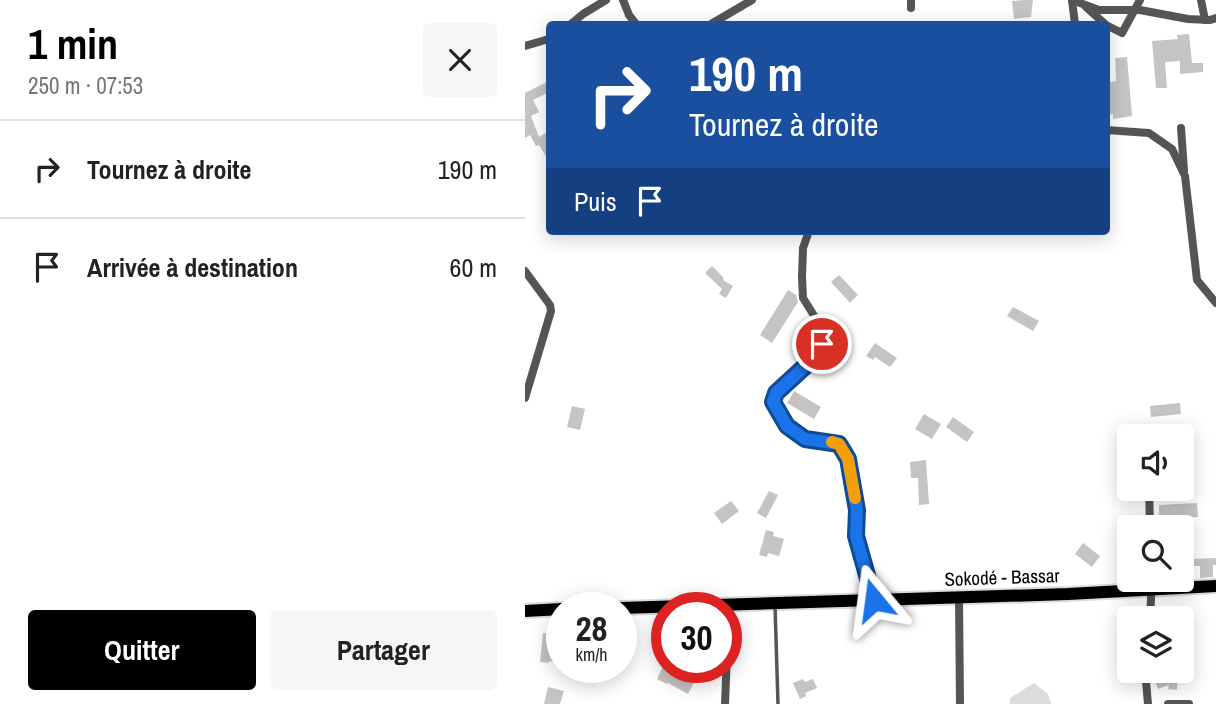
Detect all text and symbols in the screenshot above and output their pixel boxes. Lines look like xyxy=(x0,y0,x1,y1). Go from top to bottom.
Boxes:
text: 1 min xyxy=(28,16,118,72)
button: close xyxy=(423,23,497,97)
text: 190 m xyxy=(689,40,803,106)
icon: right xyxy=(574,49,665,140)
text: 250 m · 07:53 xyxy=(28,70,143,101)
text: Tournez à droite xyxy=(689,103,879,146)
icon: right xyxy=(28,150,66,188)
text: Tournez à droite xyxy=(87,152,251,187)
text: 190 m xyxy=(438,152,497,187)
icon: arrive xyxy=(631,182,669,220)
text: Puis xyxy=(574,184,617,219)
icon: arrive xyxy=(28,248,66,286)
text: Arrivée à destination xyxy=(87,250,298,285)
text: 60 m xyxy=(450,250,497,285)
pin xyxy=(792,314,852,374)
icon: arrive xyxy=(803,325,841,363)
map controls xyxy=(1117,424,1194,683)
button: sound xyxy=(1117,424,1194,501)
button: search xyxy=(1117,515,1194,592)
street label: Sokodé - Bassar xyxy=(944,562,1061,592)
position arrow xyxy=(837,563,911,637)
speed limit sign: 30 xyxy=(651,592,742,683)
text: 28 xyxy=(576,605,607,652)
button: layers xyxy=(1117,606,1194,683)
button: Quitter xyxy=(28,610,256,690)
button: Partager xyxy=(270,610,497,690)
text: km/h xyxy=(576,642,608,667)

